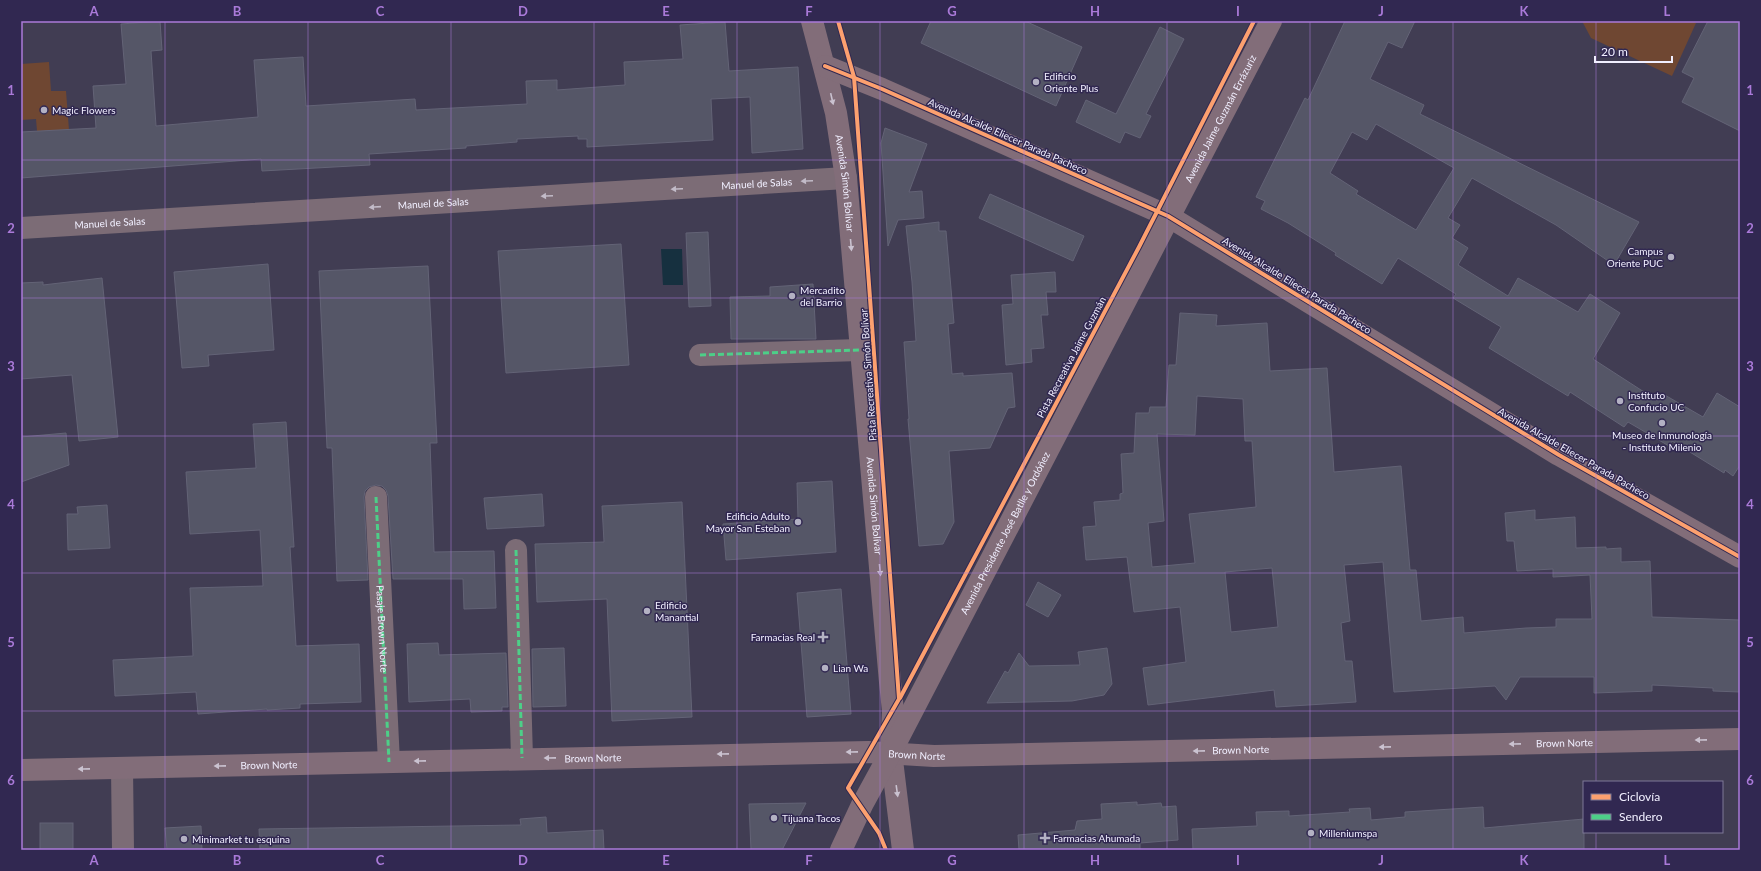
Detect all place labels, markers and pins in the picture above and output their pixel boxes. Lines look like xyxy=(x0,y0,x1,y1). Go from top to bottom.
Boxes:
place label: Edificio Oriente Plus xyxy=(1044,70,1098,94)
marker: Edificio Oriente Plus xyxy=(1031,77,1041,87)
place label: Magic Flowers xyxy=(52,104,116,116)
marker: Magic Flowers xyxy=(39,105,49,115)
place label: Campus Oriente PUC xyxy=(1607,245,1663,269)
marker: Campus Oriente PUC xyxy=(1666,252,1676,262)
place label: Mercadito del Barrio xyxy=(800,284,845,308)
marker: Mercadito del Barrio xyxy=(787,291,797,301)
place label: Instituto Confucio UC xyxy=(1628,389,1685,413)
marker: Instituto Confucio UC xyxy=(1615,396,1625,406)
marker: Museo de Inmunología - Instituto Milenio xyxy=(1657,418,1667,428)
place label: Museo de Inmunología - Instituto Milenio xyxy=(1612,429,1712,453)
place label: Edificio Adulto Mayor San Esteban xyxy=(706,510,790,534)
marker: Edificio Adulto Mayor San Esteban xyxy=(793,517,803,527)
place label: Edificio Manantial xyxy=(655,599,699,623)
marker: Edificio Manantial xyxy=(642,606,652,616)
place label: Farmacias Real xyxy=(751,631,815,643)
marker: Farmacias Real xyxy=(818,632,828,642)
place label: Lian Wa xyxy=(833,662,868,674)
marker: Lian Wa xyxy=(820,663,830,673)
place label: Tijuana Tacos xyxy=(782,812,840,824)
marker: Tijuana Tacos xyxy=(769,813,779,823)
place label: Milleniumspa xyxy=(1319,827,1377,839)
marker: Milleniumspa xyxy=(1306,828,1316,838)
place label: Farmacias Ahumada xyxy=(1053,832,1140,844)
place label: Minimarket tu esquina xyxy=(192,833,290,845)
marker: Farmacias Ahumada xyxy=(1040,833,1050,843)
marker: Minimarket tu esquina xyxy=(179,834,189,844)

